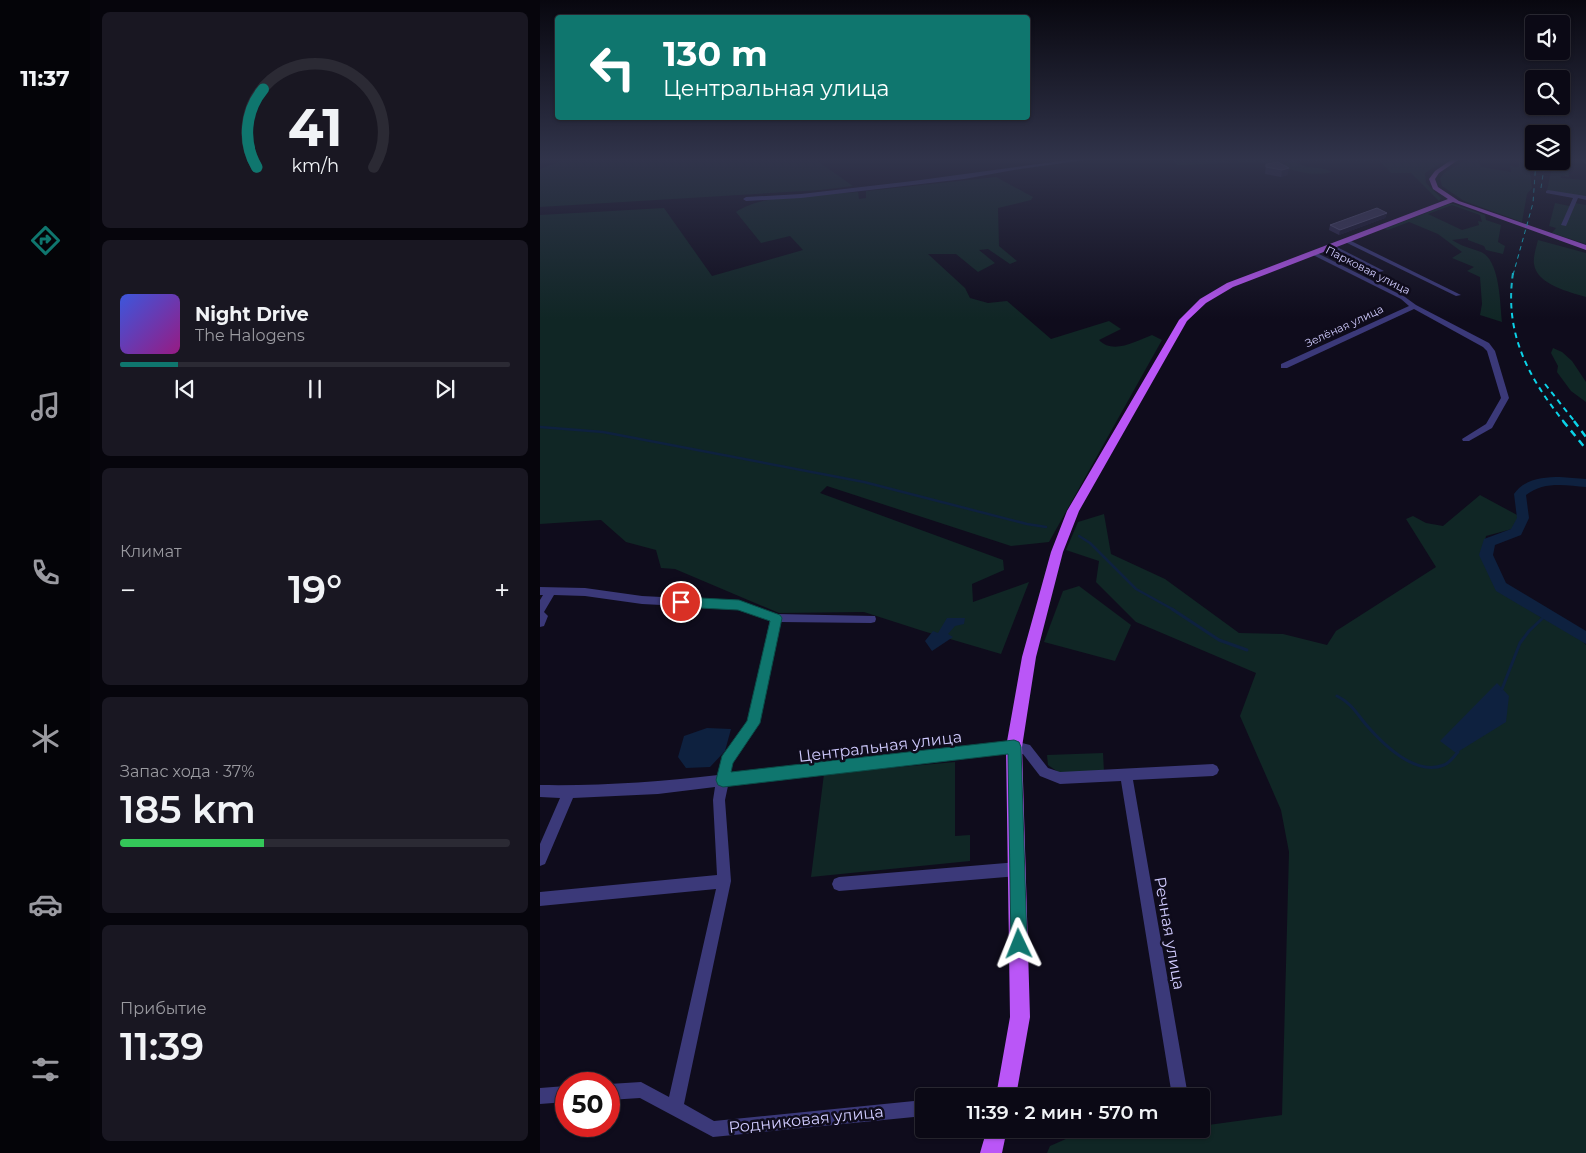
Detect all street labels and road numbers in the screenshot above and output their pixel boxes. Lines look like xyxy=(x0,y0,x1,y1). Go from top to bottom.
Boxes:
street label: Парковая улица xyxy=(1323,243,1413,297)
street label: Зелёная улица xyxy=(1303,302,1385,350)
street label: Центральная улица xyxy=(797,727,963,766)
street label: Речная улица xyxy=(1150,875,1189,991)
street label: Родниковая улица xyxy=(728,1102,884,1137)

